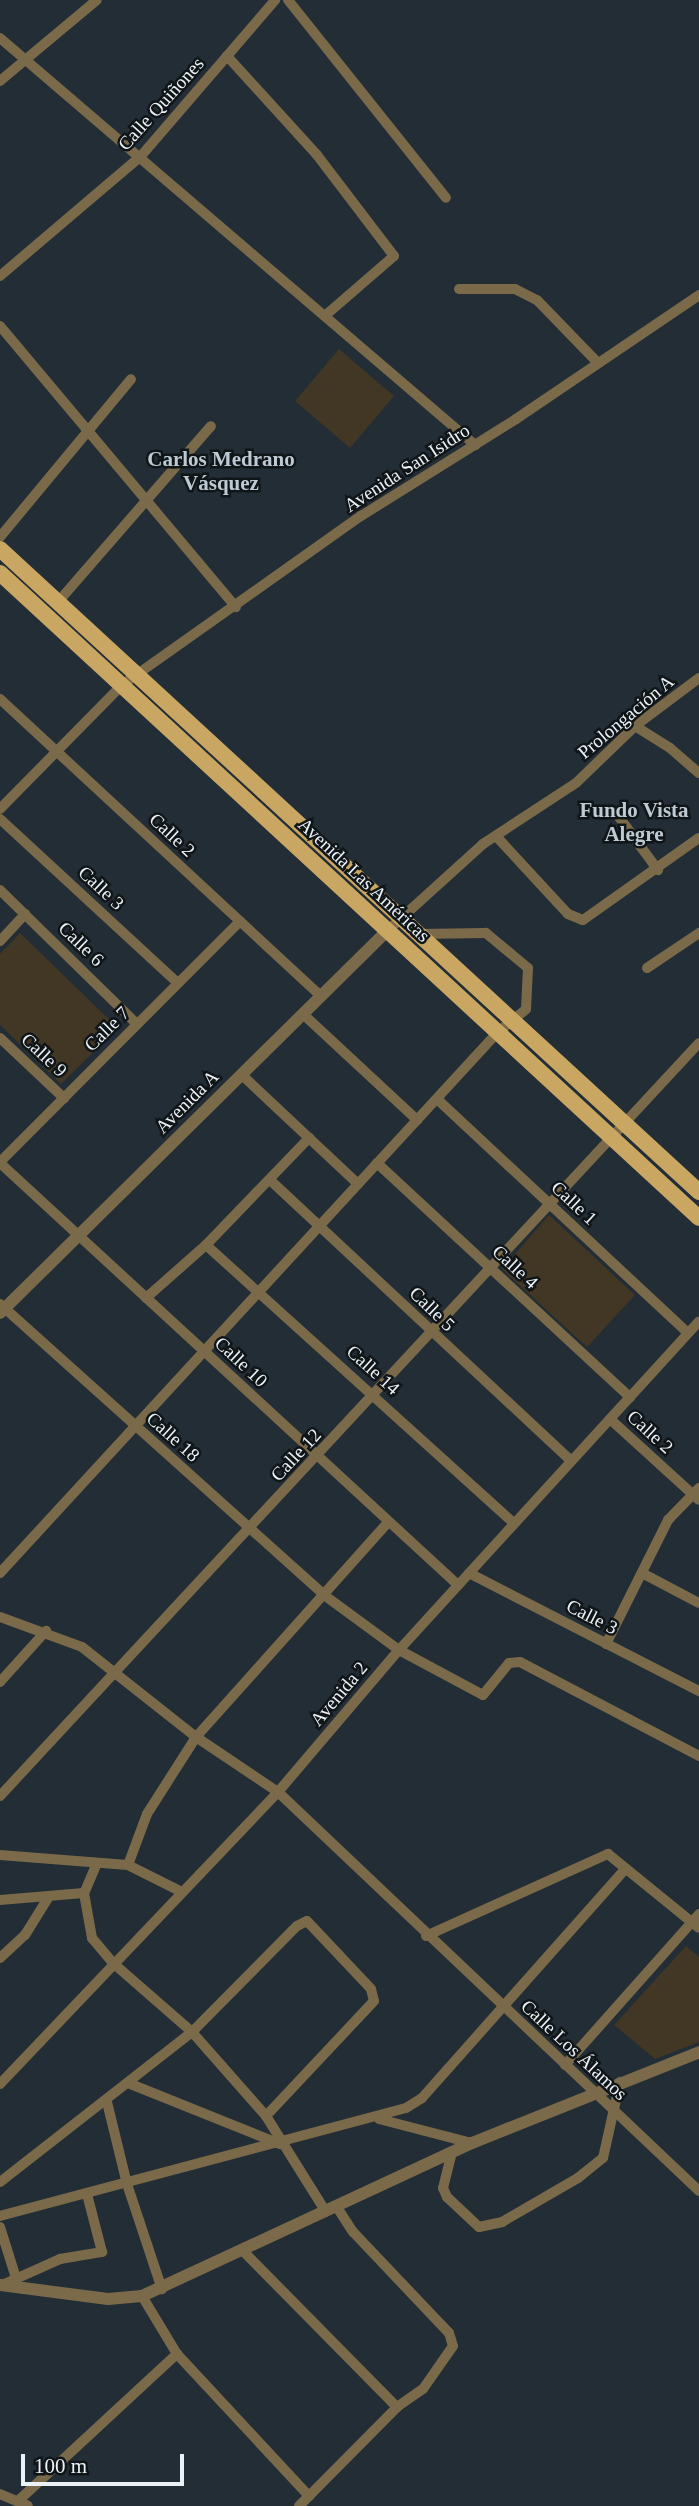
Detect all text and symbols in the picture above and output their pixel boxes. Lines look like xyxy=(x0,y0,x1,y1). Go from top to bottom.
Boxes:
street label: Calle Quiñones xyxy=(113,53,209,155)
street label: Avenida San Isidro xyxy=(340,419,474,517)
district label: Carlos Medrano Vásquez xyxy=(147,446,295,496)
street label: Prolongación A xyxy=(573,670,679,764)
district label: Fundo Vista Alegre xyxy=(579,797,689,847)
street label: Calle 2 xyxy=(144,808,200,862)
street label: Avenida Las Américas xyxy=(293,813,435,947)
street label: Calle 3 xyxy=(73,861,129,915)
street label: Calle 6 xyxy=(54,917,108,971)
street label: Calle 7 xyxy=(80,1002,134,1056)
street label: Calle 9 xyxy=(16,1028,72,1082)
street label: Avenida A xyxy=(150,1065,224,1139)
street label: Calle 1 xyxy=(546,1176,602,1230)
street label: Calle 4 xyxy=(487,1240,543,1294)
street label: Calle 5 xyxy=(405,1282,459,1336)
street label: Calle 10 xyxy=(210,1332,272,1392)
street label: Calle 14 xyxy=(342,1340,404,1400)
street label: Calle 2 xyxy=(622,1405,678,1459)
street label: Calle 18 xyxy=(142,1407,204,1467)
street label: Calle 12 xyxy=(266,1424,326,1486)
street label: Calle 3 xyxy=(563,1595,621,1639)
street label: Avenida 2 xyxy=(305,1657,373,1731)
street label: Calle Los Álamos xyxy=(516,1995,632,2105)
scale bar xyxy=(24,2440,187,2484)
text: 100 m xyxy=(34,2454,87,2478)

